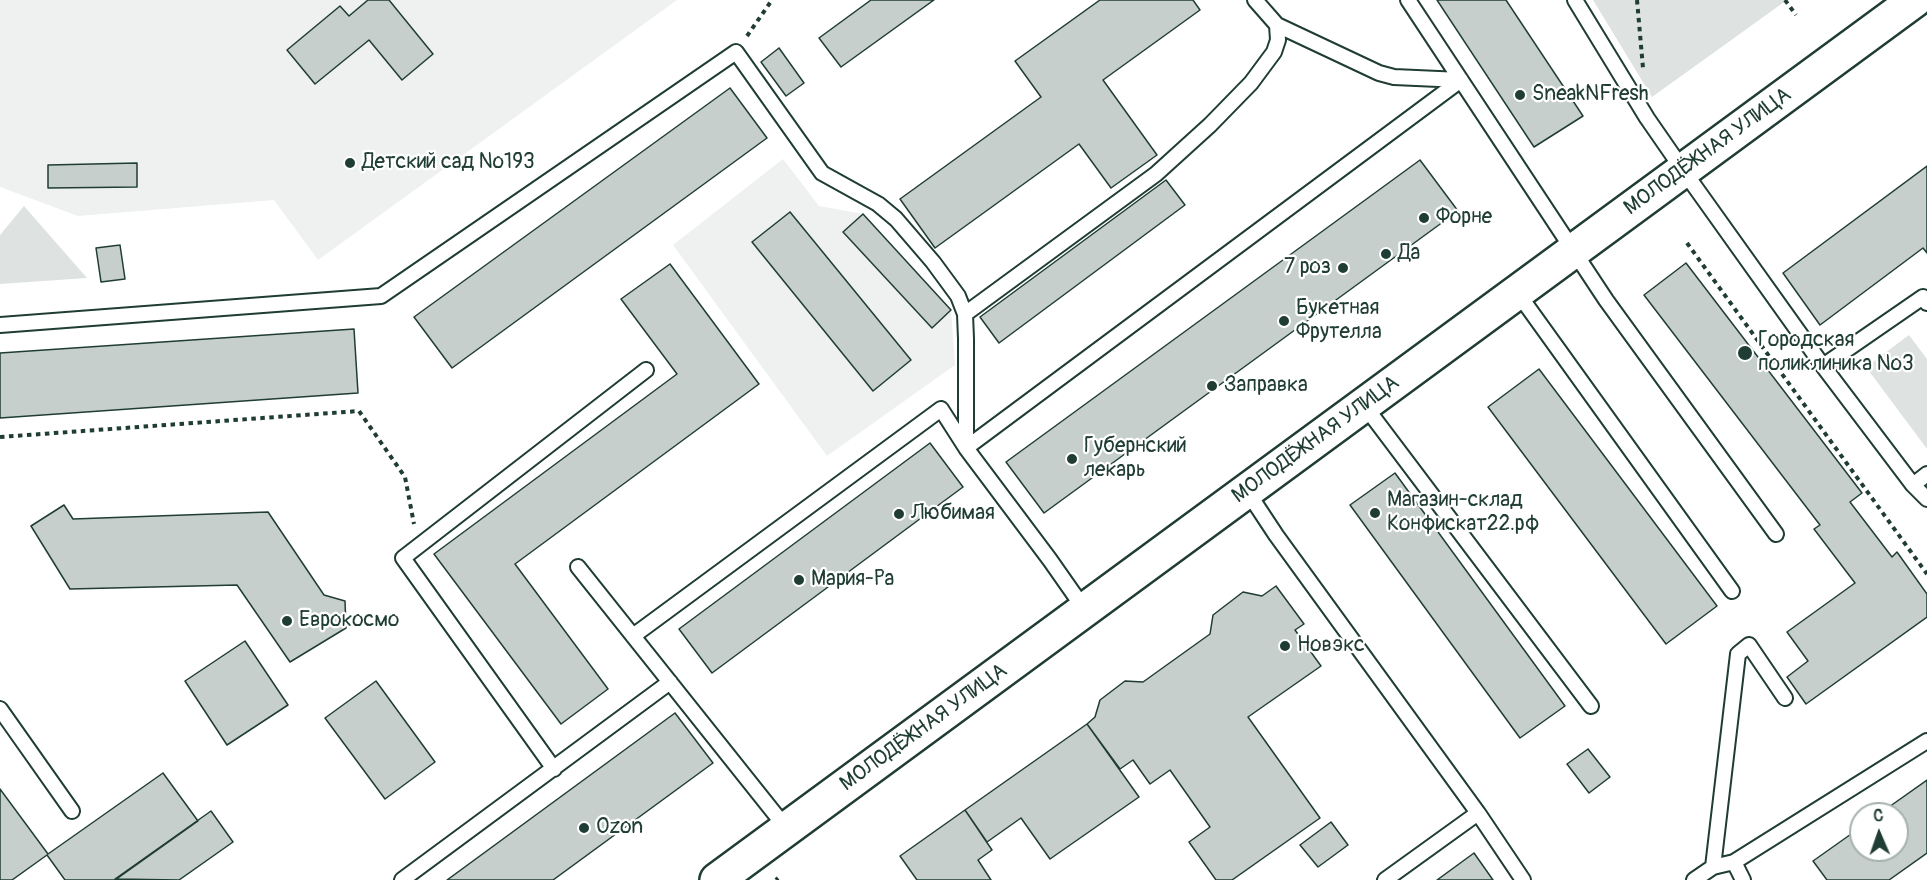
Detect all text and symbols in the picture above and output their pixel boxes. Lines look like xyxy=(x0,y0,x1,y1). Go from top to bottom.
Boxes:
place label: SneakNFresh xyxy=(1532,82,1649,108)
street label: МОЛОДЁЖНАЯ УЛИЦА xyxy=(1619,83,1797,221)
marker: SneakNFresh xyxy=(1513,88,1527,102)
place label: Детский сад №193 xyxy=(362,150,535,176)
marker: Детский сад №193 xyxy=(343,156,357,170)
place label: Форне xyxy=(1436,205,1492,231)
marker: Форне xyxy=(1417,211,1431,225)
place label: Да xyxy=(1398,241,1420,267)
marker: Да xyxy=(1379,247,1393,261)
place label: 7 роз xyxy=(1284,255,1331,281)
marker: 7 роз xyxy=(1336,261,1350,275)
place label: Букетная Фрутелла xyxy=(1296,296,1382,346)
marker: Букетная Фрутелла xyxy=(1277,314,1291,328)
place label: Городская поликлиника №3 xyxy=(1758,328,1914,378)
marker: Городская поликлиника №3 xyxy=(1736,344,1754,362)
street label: МОЛОДЁЖНАЯ УЛИЦА xyxy=(1227,371,1405,509)
place label: Заправка xyxy=(1224,373,1308,399)
marker: Заправка xyxy=(1205,379,1219,393)
place label: Губернский лекарь xyxy=(1084,434,1187,484)
marker: Губернский лекарь xyxy=(1065,452,1079,466)
place label: Магазин-склад Конфискат22.рф xyxy=(1387,488,1540,538)
place label: Любимая xyxy=(911,501,995,527)
marker: Магазин-склад Конфискат22.рф xyxy=(1368,506,1382,520)
marker: Любимая xyxy=(892,507,906,521)
place label: Мария-Ра xyxy=(811,567,894,593)
marker: Мария-Ра xyxy=(792,573,806,587)
place label: Еврокосмо xyxy=(299,608,399,634)
marker: Еврокосмо xyxy=(280,614,294,628)
place label: Новэкс xyxy=(1297,633,1365,659)
marker: Новэкс xyxy=(1278,639,1292,653)
street label: МОЛОДЁЖНАЯ УЛИЦА xyxy=(835,659,1013,797)
north arrow xyxy=(1849,802,1909,862)
text: С xyxy=(1873,806,1884,826)
place label: Ozon xyxy=(596,815,643,841)
marker: Ozon xyxy=(577,821,591,835)

